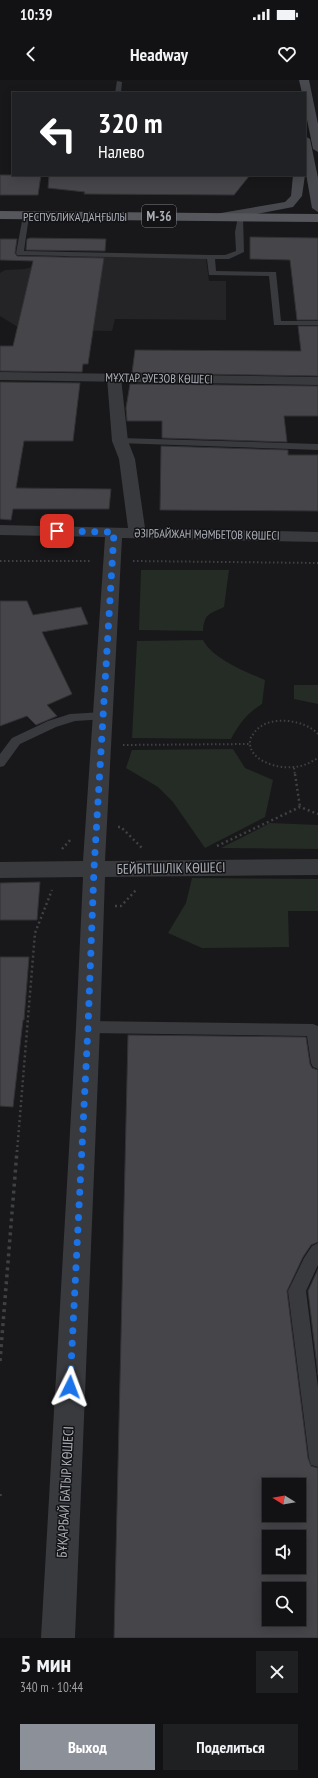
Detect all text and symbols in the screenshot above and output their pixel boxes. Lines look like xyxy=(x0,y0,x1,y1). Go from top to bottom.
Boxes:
text: 10:39 xyxy=(20,5,52,24)
icon: back xyxy=(20,43,42,65)
text: Headway xyxy=(130,43,188,66)
icon: heart xyxy=(276,43,298,65)
text: 320 m xyxy=(98,104,162,141)
icon: left xyxy=(32,108,84,160)
text: Налево xyxy=(98,140,145,163)
road number: M-36 xyxy=(142,205,176,227)
street label: РЕСПУБЛИКА ДАҢҒЫЛЫ xyxy=(23,209,127,224)
street label: МҰХТАР ӘУЕЗОВ КӨШЕСІ xyxy=(105,370,213,386)
pin xyxy=(40,514,74,548)
icon: arrive xyxy=(46,520,68,542)
street label: ӘЗІРБАЙЖАН МӘМБЕТОВ КӨШЕСІ xyxy=(134,525,280,543)
street label: БЕЙБІТШІЛІК КӨШЕСІ xyxy=(117,858,225,878)
position arrow xyxy=(49,1366,91,1408)
street label: БҰҚАРБАЙ БАТЫР КӨШЕСІ xyxy=(53,1426,77,1558)
north arrow xyxy=(262,1478,306,1522)
map controls xyxy=(262,1478,306,1626)
button: sound xyxy=(262,1530,306,1574)
button: search xyxy=(262,1582,306,1626)
text: 5 мин xyxy=(20,1648,71,1679)
button: close xyxy=(256,1651,298,1693)
text: 340 m · 10:44 xyxy=(20,1679,83,1696)
button: Выход xyxy=(20,1724,155,1770)
button: Поделиться xyxy=(163,1724,298,1770)

